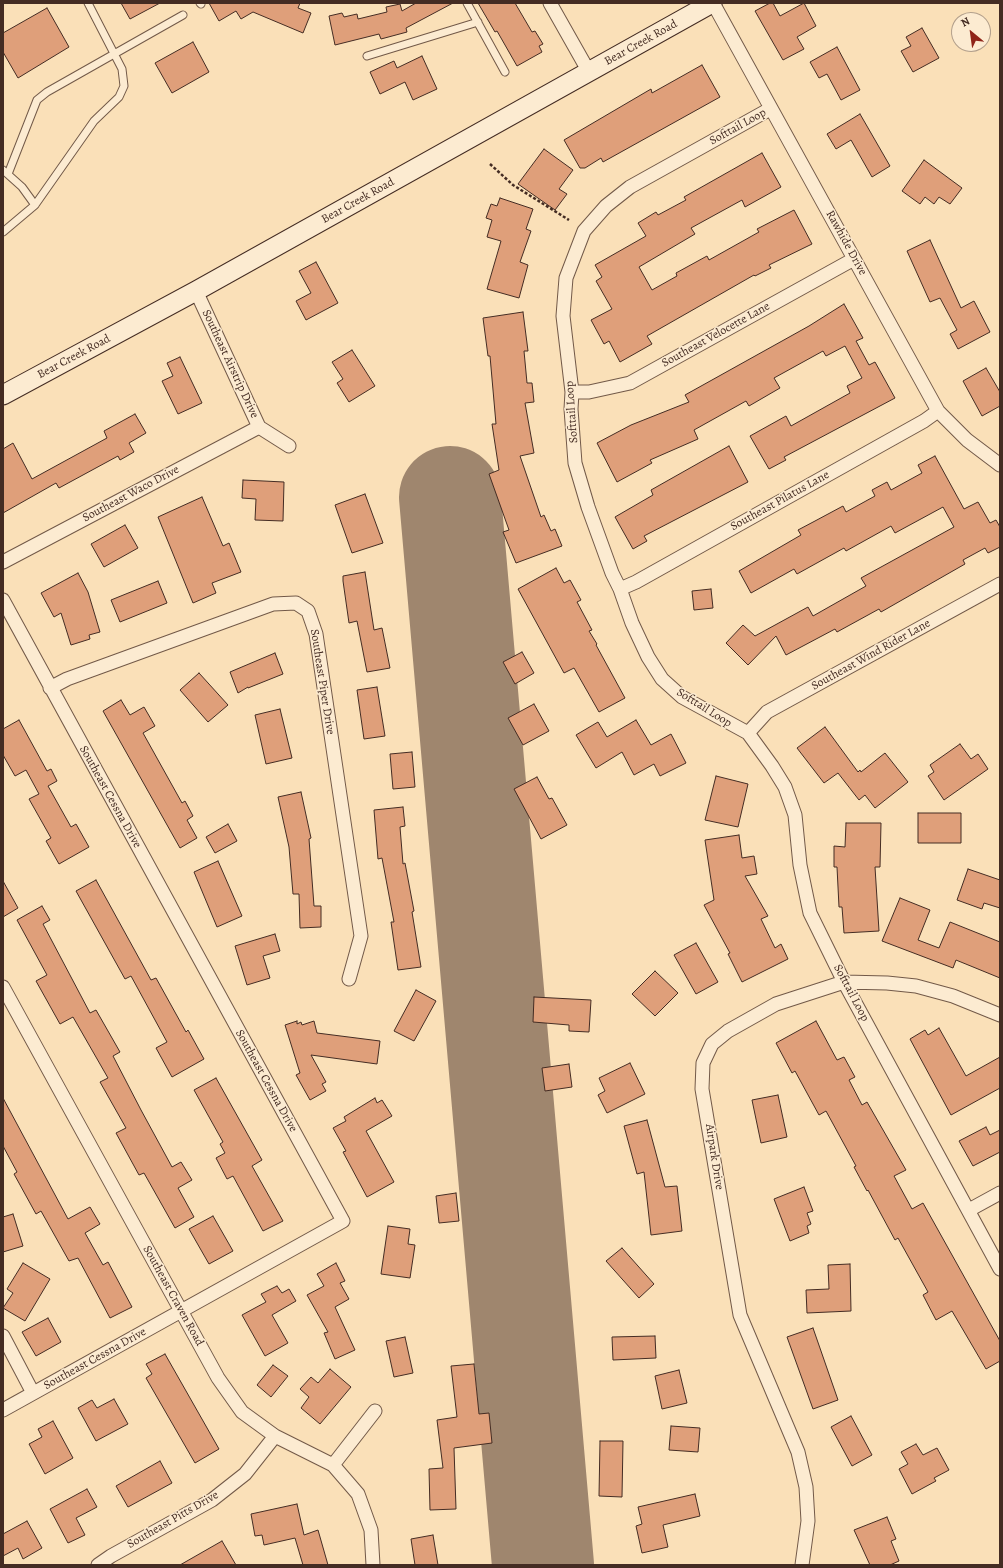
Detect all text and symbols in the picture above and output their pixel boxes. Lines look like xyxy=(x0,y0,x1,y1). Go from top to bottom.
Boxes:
north arrow xyxy=(951,12,991,52)
text: N xyxy=(958,13,973,30)
street label: Bear Creek Road xyxy=(602,17,680,69)
street label: Softtail Loop xyxy=(707,106,769,148)
street label: Bear Creek Road xyxy=(319,175,397,227)
street label: Rawhide Drive xyxy=(822,208,870,278)
street label: Southeast Velocette Lane xyxy=(659,299,773,371)
street label: Southeast Airstrip Drive xyxy=(198,307,262,421)
street label: Bear Creek Road xyxy=(35,332,113,382)
street label: Softtail Loop xyxy=(563,380,581,444)
street label: Southeast Waco Drive xyxy=(80,463,182,525)
street label: Southeast Pilatus Lane xyxy=(728,468,832,534)
street label: Southeast Wind Rider Lane xyxy=(809,616,933,694)
street label: Southeast Piper Drive xyxy=(307,628,337,736)
street label: Softtail Loop xyxy=(674,685,734,731)
street label: Southeast Cessna Drive xyxy=(76,743,144,851)
street label: Softtail Loop xyxy=(830,962,872,1024)
street label: Southeast Cessna Drive xyxy=(232,1027,300,1135)
street label: Airpark Drive xyxy=(702,1123,726,1191)
street label: Southeast Craven Road xyxy=(139,1243,207,1349)
street label: Southeast Cessna Drive xyxy=(41,1325,149,1393)
street label: Southeast Pitts Drive xyxy=(125,1488,221,1552)

